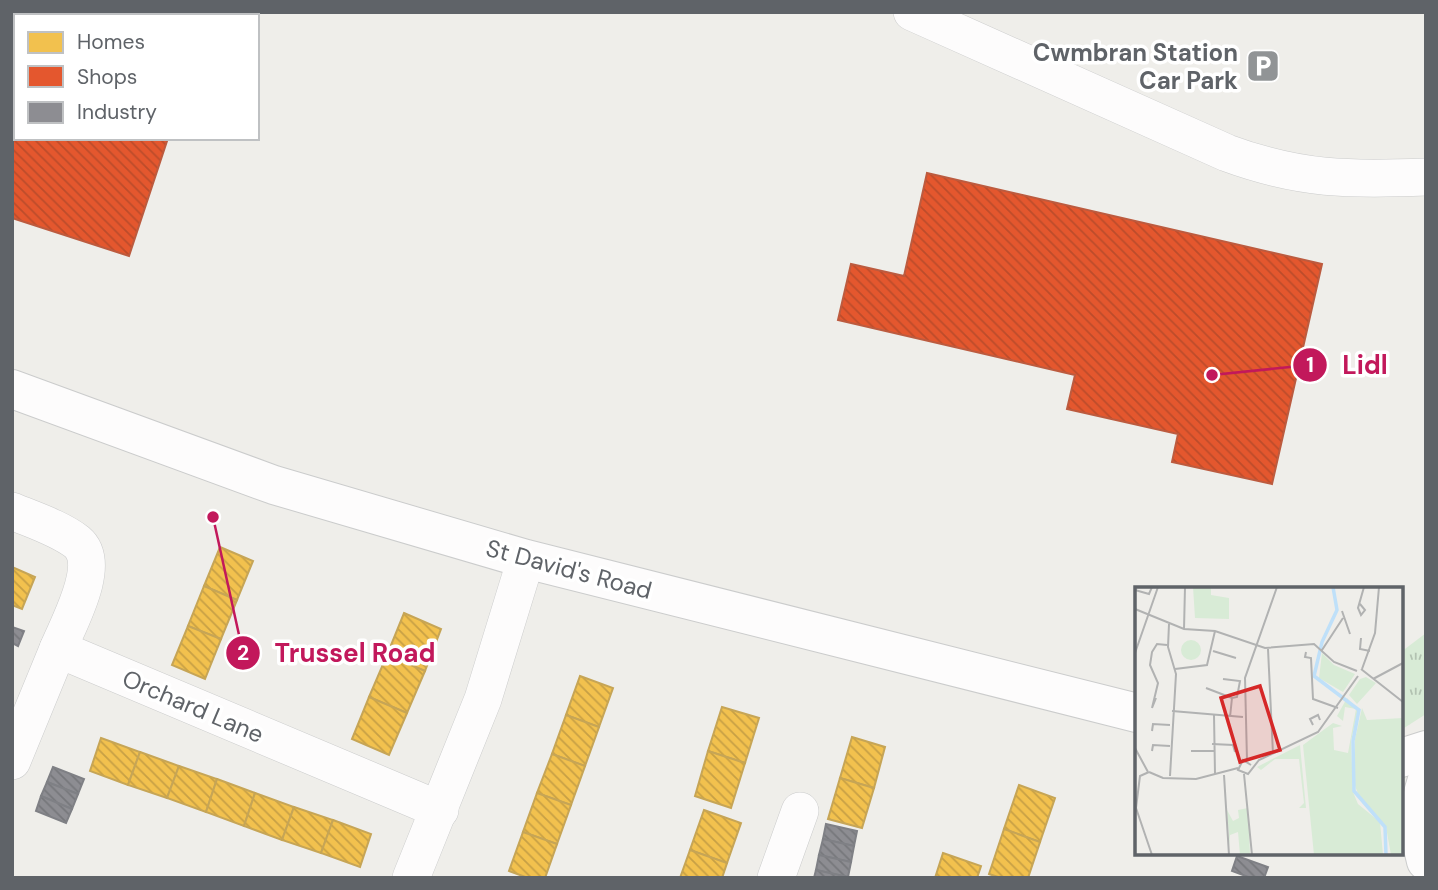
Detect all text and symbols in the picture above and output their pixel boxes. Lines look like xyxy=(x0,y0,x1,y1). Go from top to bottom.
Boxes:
legend xyxy=(14,14,259,140)
text: Homes xyxy=(77,28,145,56)
place label: Cwmbran Station Car Park xyxy=(1033,37,1238,96)
parking icon: Cwmbran Station Car Park xyxy=(1244,47,1282,85)
text: Shops xyxy=(77,63,137,91)
text: Industry xyxy=(77,98,157,126)
callout: Lidl xyxy=(1293,342,1401,389)
text: Lidl xyxy=(1342,348,1388,382)
text: 1 xyxy=(1306,351,1314,379)
street label: St David's Road xyxy=(483,532,655,606)
inset map xyxy=(1135,587,1403,855)
callout: Trussel Road xyxy=(225,629,449,676)
text: Trussel Road xyxy=(274,636,436,670)
text: 2 xyxy=(237,639,249,667)
street label: Orchard Lane xyxy=(118,662,268,750)

